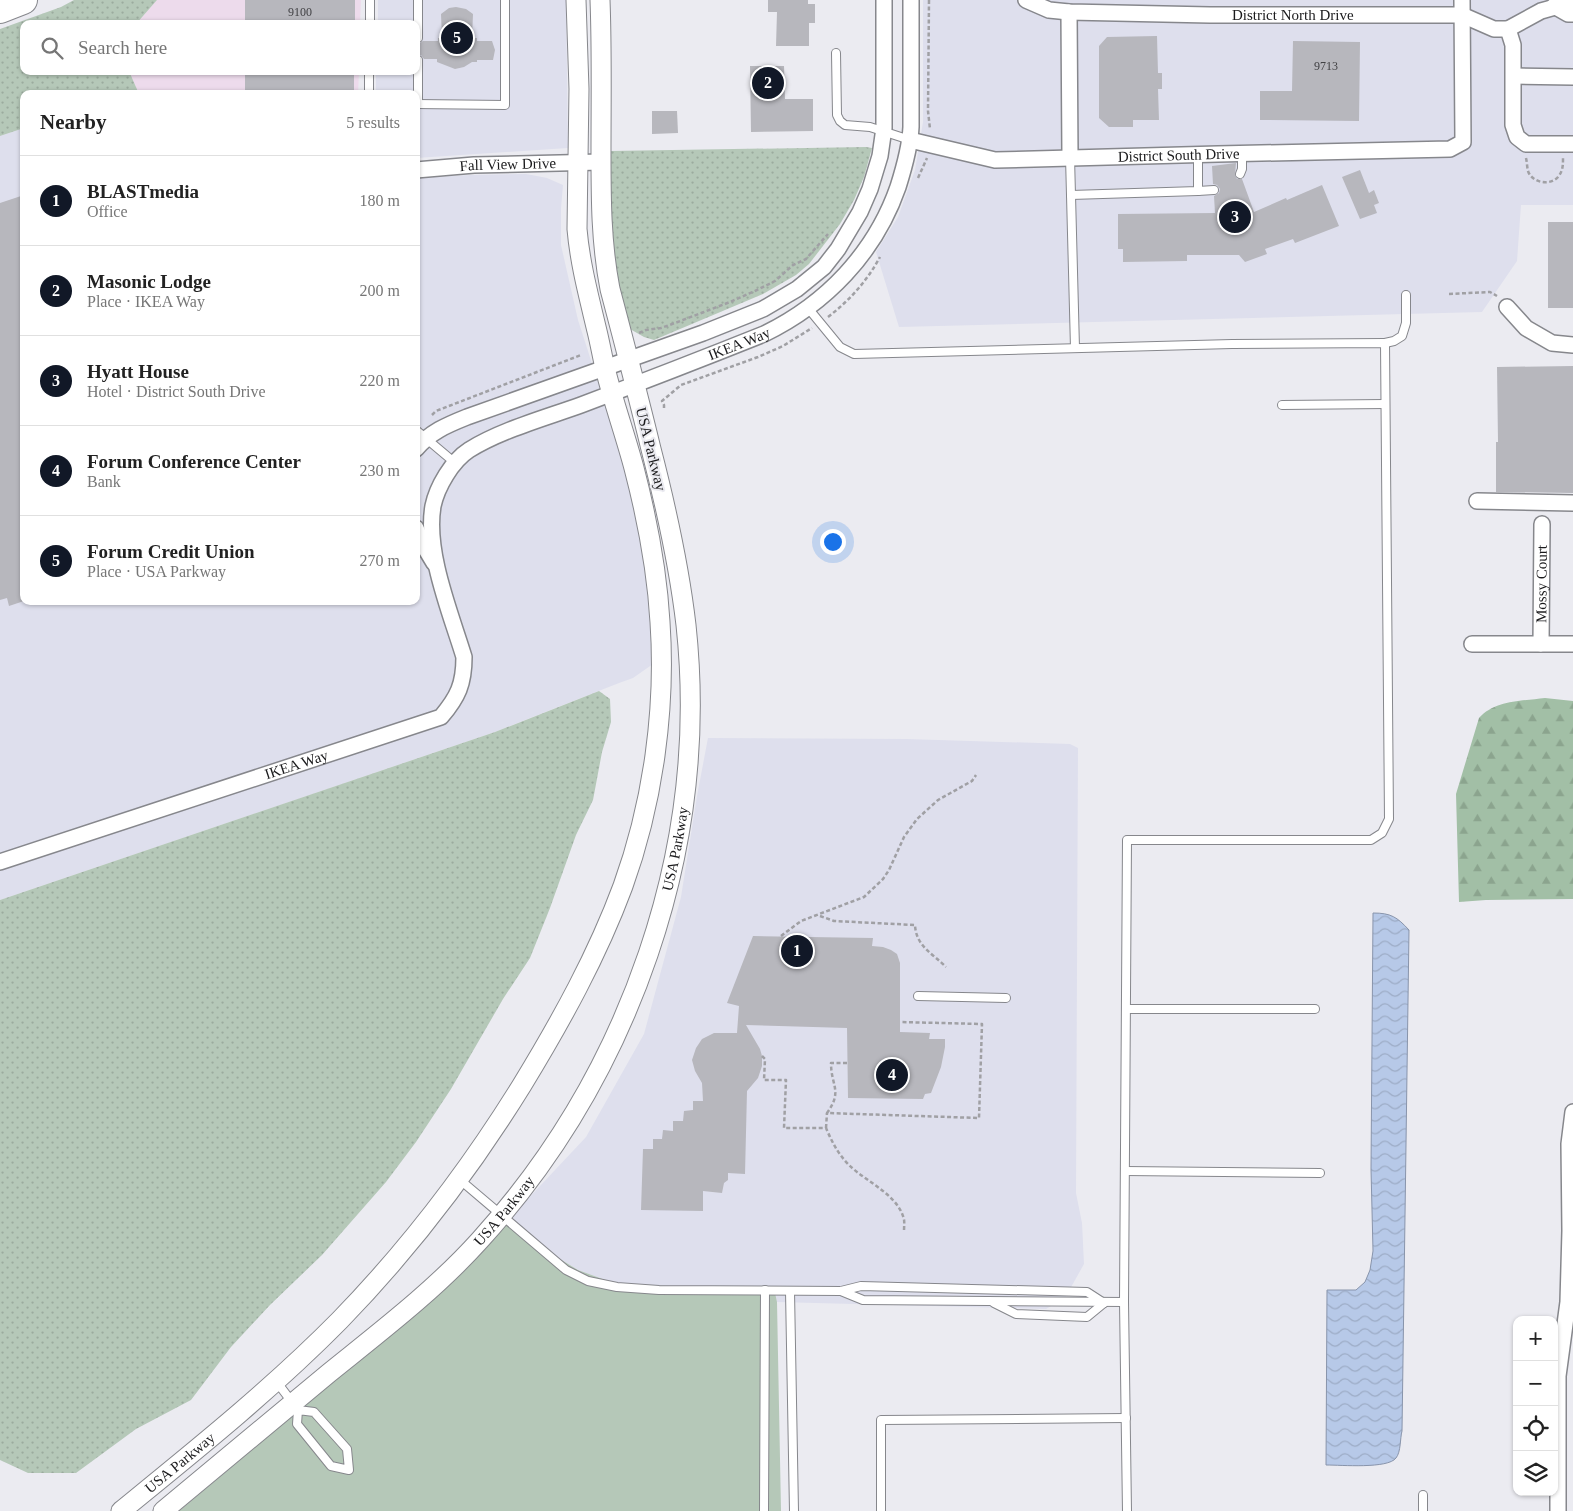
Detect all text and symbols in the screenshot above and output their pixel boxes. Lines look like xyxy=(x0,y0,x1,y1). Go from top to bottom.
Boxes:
house number: 9100 xyxy=(288,5,312,19)
street label: District North Drive xyxy=(1232,7,1354,23)
pin: 5 xyxy=(441,19,473,57)
search box xyxy=(20,20,420,75)
icon: search xyxy=(38,34,66,62)
text: Search here xyxy=(78,37,167,58)
house number: 9713 xyxy=(1314,59,1338,73)
pin: 2 xyxy=(752,64,784,102)
text: Nearby xyxy=(40,110,107,134)
text: 5 results xyxy=(346,114,400,131)
street label: District South Drive xyxy=(1118,146,1240,165)
street label: Fall View Drive xyxy=(459,155,556,174)
text: BLASTmedia xyxy=(87,181,199,202)
text: 1 xyxy=(52,192,60,209)
text: 180 m xyxy=(360,192,400,209)
pin: 3 xyxy=(1219,198,1251,236)
text: Office xyxy=(87,203,128,220)
text: Masonic Lodge xyxy=(87,271,211,292)
text: 2 xyxy=(52,282,60,299)
text: 200 m xyxy=(360,282,400,299)
text: Place · IKEA Way xyxy=(87,293,205,310)
street label: IKEA Way xyxy=(706,324,773,363)
text: Hyatt House xyxy=(87,361,189,382)
text: 3 xyxy=(52,372,60,389)
text: 220 m xyxy=(360,372,400,389)
text: Hotel · District South Drive xyxy=(87,383,266,400)
street label: USA Parkway xyxy=(633,406,669,493)
text: Forum Conference Center xyxy=(87,451,301,472)
text: 4 xyxy=(52,462,60,479)
text: 230 m xyxy=(360,462,400,479)
text: Bank xyxy=(87,473,121,490)
your location xyxy=(820,529,846,555)
text: Forum Credit Union xyxy=(87,541,254,562)
street label: Mossy Court xyxy=(1533,544,1550,623)
text: 5 xyxy=(52,552,60,569)
text: 270 m xyxy=(360,552,400,569)
text: Place · USA Parkway xyxy=(87,563,226,580)
street label: IKEA Way xyxy=(263,747,331,782)
street label: USA Parkway xyxy=(659,805,691,893)
pin: 1 xyxy=(781,932,813,970)
pin: 4 xyxy=(876,1056,908,1094)
street label: USA Parkway xyxy=(471,1173,538,1249)
map controls xyxy=(1513,1316,1558,1496)
button: + xyxy=(1513,1316,1558,1361)
button: − xyxy=(1513,1361,1558,1406)
button: locate xyxy=(1513,1406,1558,1451)
street label: USA Parkway xyxy=(142,1429,218,1496)
button: layers xyxy=(1513,1451,1558,1496)

